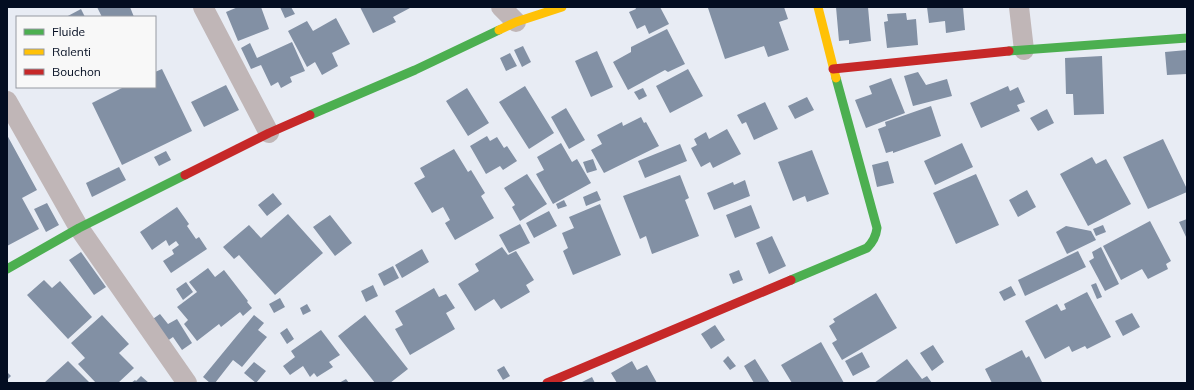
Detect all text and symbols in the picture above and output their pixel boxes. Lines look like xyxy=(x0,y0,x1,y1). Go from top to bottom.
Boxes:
legend xyxy=(16,16,156,88)
text: Fluide xyxy=(52,24,85,39)
text: Ralenti xyxy=(52,44,91,59)
text: Bouchon xyxy=(52,64,101,79)

